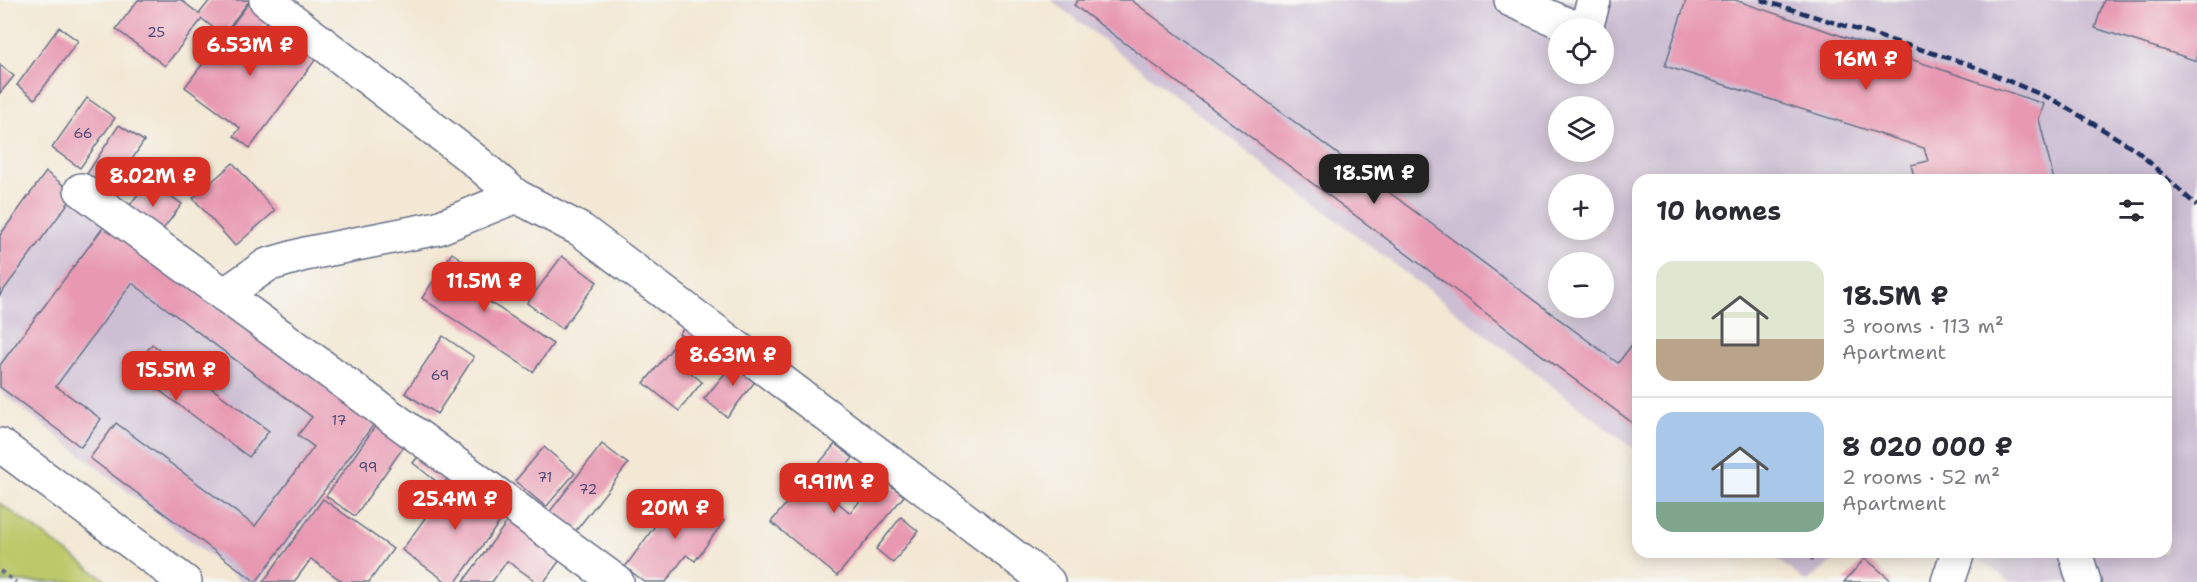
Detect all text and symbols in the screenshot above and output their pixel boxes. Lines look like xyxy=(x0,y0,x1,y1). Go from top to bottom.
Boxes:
map controls xyxy=(1548,18,1614,318)
button: locate xyxy=(1548,18,1614,84)
house number: 25 xyxy=(147,23,165,41)
pin: 6.53M ₽ xyxy=(195,26,305,77)
text: 6.53M ₽ xyxy=(207,32,293,58)
pin: 16M ₽ xyxy=(1824,40,1908,91)
text: 16M ₽ xyxy=(1834,46,1898,72)
button: layers xyxy=(1548,96,1614,162)
house number: 66 xyxy=(73,124,93,142)
pin: 18.5M ₽ xyxy=(1319,154,1429,205)
pin: 8.02M ₽ xyxy=(98,157,208,208)
text: 18.5M ₽ xyxy=(1333,160,1415,186)
text: 8.02M ₽ xyxy=(109,163,197,189)
button: + xyxy=(1548,174,1614,240)
text: 10 homes xyxy=(1656,193,1781,228)
icon: filters xyxy=(2115,194,2148,227)
button: − xyxy=(1548,252,1614,318)
pin: 11.5M ₽ xyxy=(429,262,539,313)
text: 11.5M ₽ xyxy=(446,268,522,294)
text: 18.5M ₽ xyxy=(1842,278,1949,313)
icon: home xyxy=(1704,285,1776,357)
text: 3 rooms · 113 m² xyxy=(1842,313,2004,339)
pin: 8.63M ₽ xyxy=(678,336,788,387)
text: Apartment xyxy=(1842,339,1946,365)
text: 8.63M ₽ xyxy=(689,342,777,368)
pin: 15.5M ₽ xyxy=(121,351,231,402)
text: 15.5M ₽ xyxy=(136,357,216,383)
house number: 69 xyxy=(431,366,449,384)
house number: 17 xyxy=(332,411,346,429)
text: 8 020 000 ₽ xyxy=(1842,429,2013,464)
icon: home xyxy=(1704,436,1776,508)
house number: 99 xyxy=(358,458,378,476)
pin: 9.91M ₽ xyxy=(779,463,889,514)
text: 2 rooms · 52 m² xyxy=(1842,464,2000,490)
house number: 71 xyxy=(538,468,552,486)
text: 9.91M ₽ xyxy=(794,469,874,495)
pin: 25.4M ₽ xyxy=(400,480,510,531)
house number: 72 xyxy=(579,480,597,498)
text: 25.4M ₽ xyxy=(412,486,498,512)
pin: 20M ₽ xyxy=(633,489,717,540)
text: Apartment xyxy=(1842,490,1946,516)
text: 20M ₽ xyxy=(640,495,710,521)

